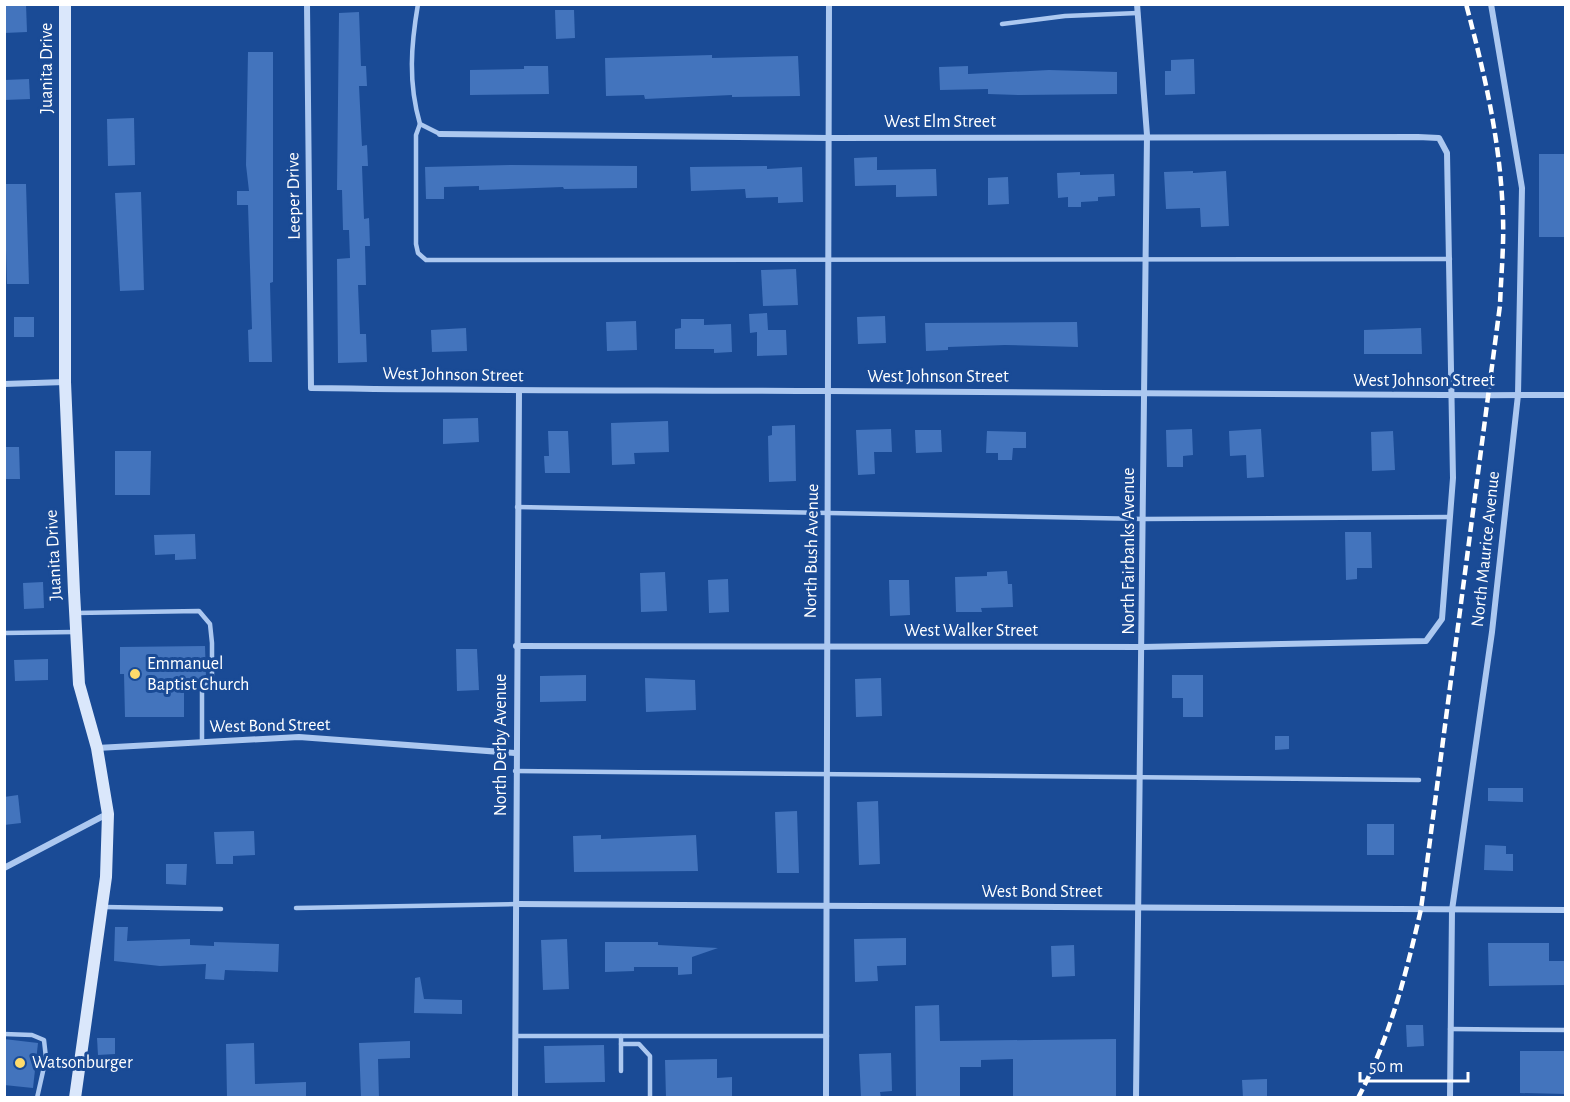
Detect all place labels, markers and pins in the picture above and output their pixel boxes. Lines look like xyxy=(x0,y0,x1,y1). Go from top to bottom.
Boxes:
place label: Emmanuel Baptist Church xyxy=(147,655,249,694)
marker: Emmanuel Baptist Church xyxy=(128,667,142,681)
place label: Watsonburger xyxy=(32,1054,133,1072)
marker: Watsonburger xyxy=(13,1056,27,1070)

